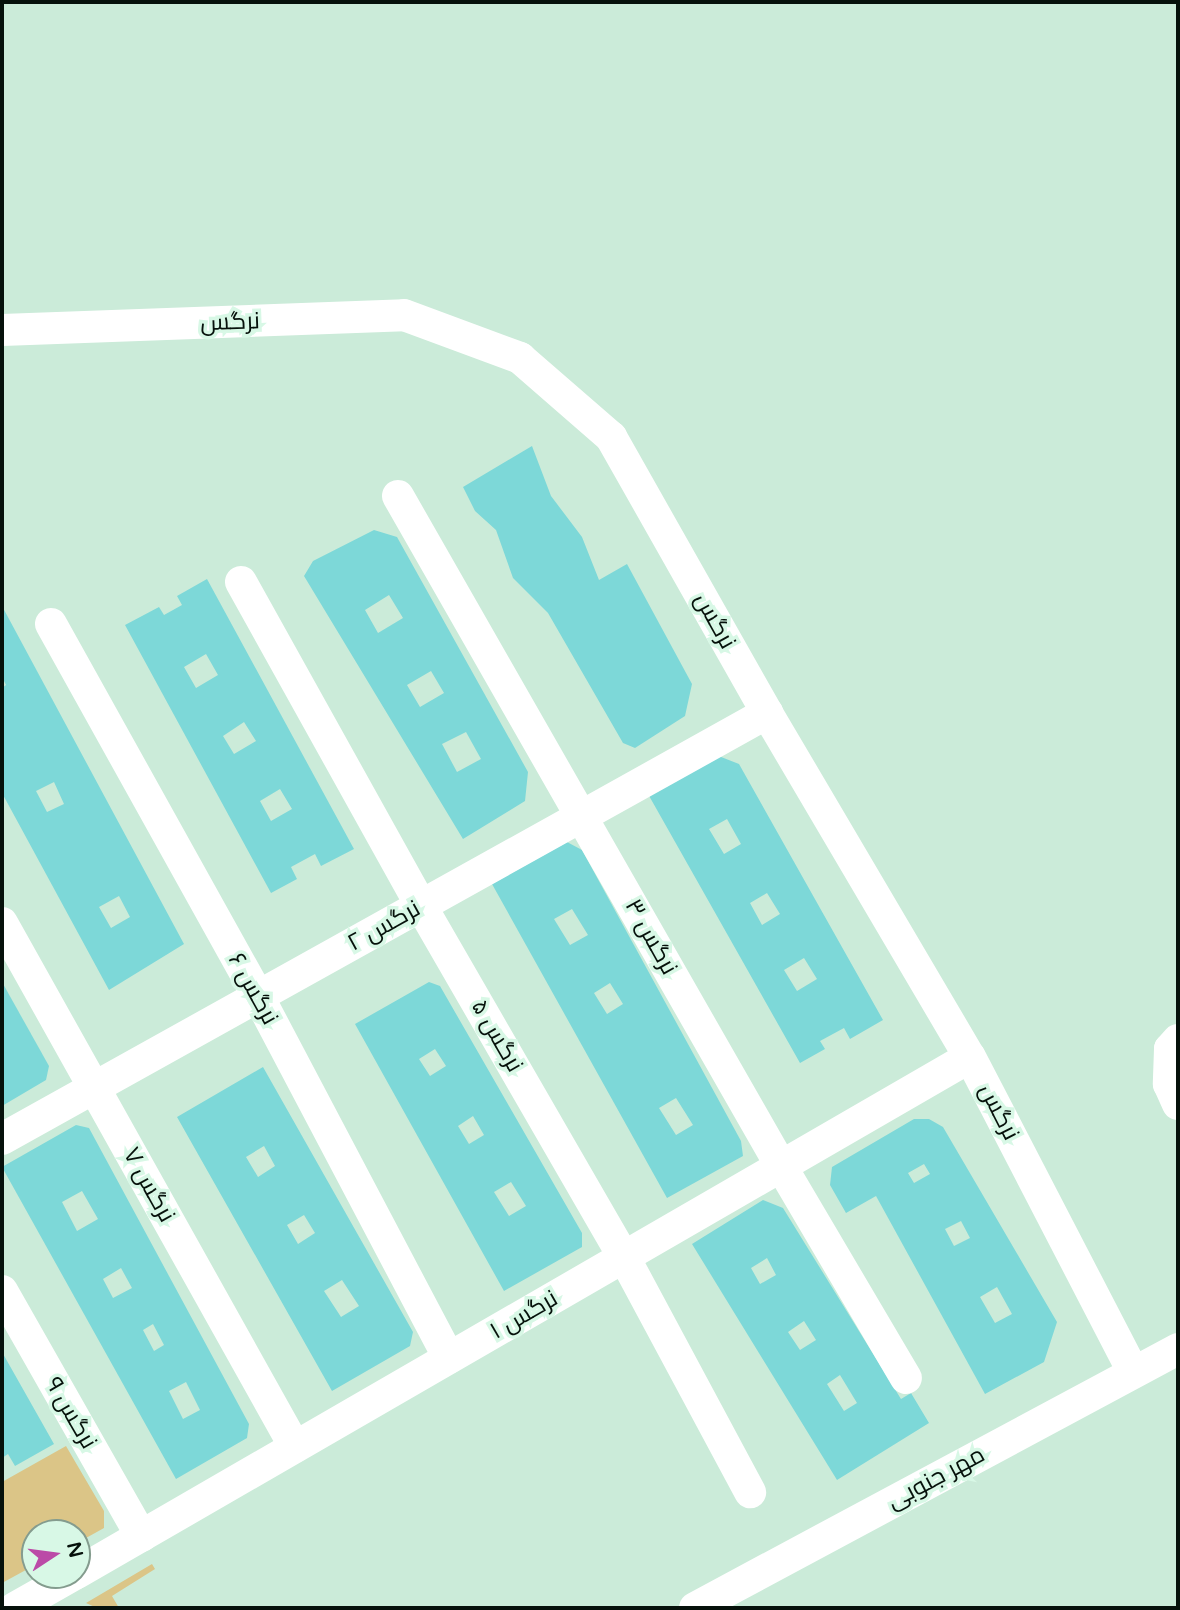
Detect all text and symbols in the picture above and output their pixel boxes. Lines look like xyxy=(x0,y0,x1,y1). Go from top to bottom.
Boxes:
street label: نرگس xyxy=(200,307,260,337)
street label: نرگس xyxy=(688,588,742,654)
street label: نرگس ۲ xyxy=(343,894,425,958)
street label: نرگس ۳ xyxy=(618,894,684,980)
street label: نرگس ۶ xyxy=(222,948,284,1030)
street label: نرگس ۵ xyxy=(465,995,529,1077)
street label: نرگس xyxy=(973,1079,1025,1145)
street label: نرگس ۷ xyxy=(117,1143,181,1227)
street label: نرگس ۱ xyxy=(485,1284,563,1346)
street label: نرگس ۹ xyxy=(39,1372,103,1454)
street label: مهر جنوبی xyxy=(882,1440,990,1516)
north arrow xyxy=(21,1519,91,1589)
text: N xyxy=(62,1540,87,1560)

